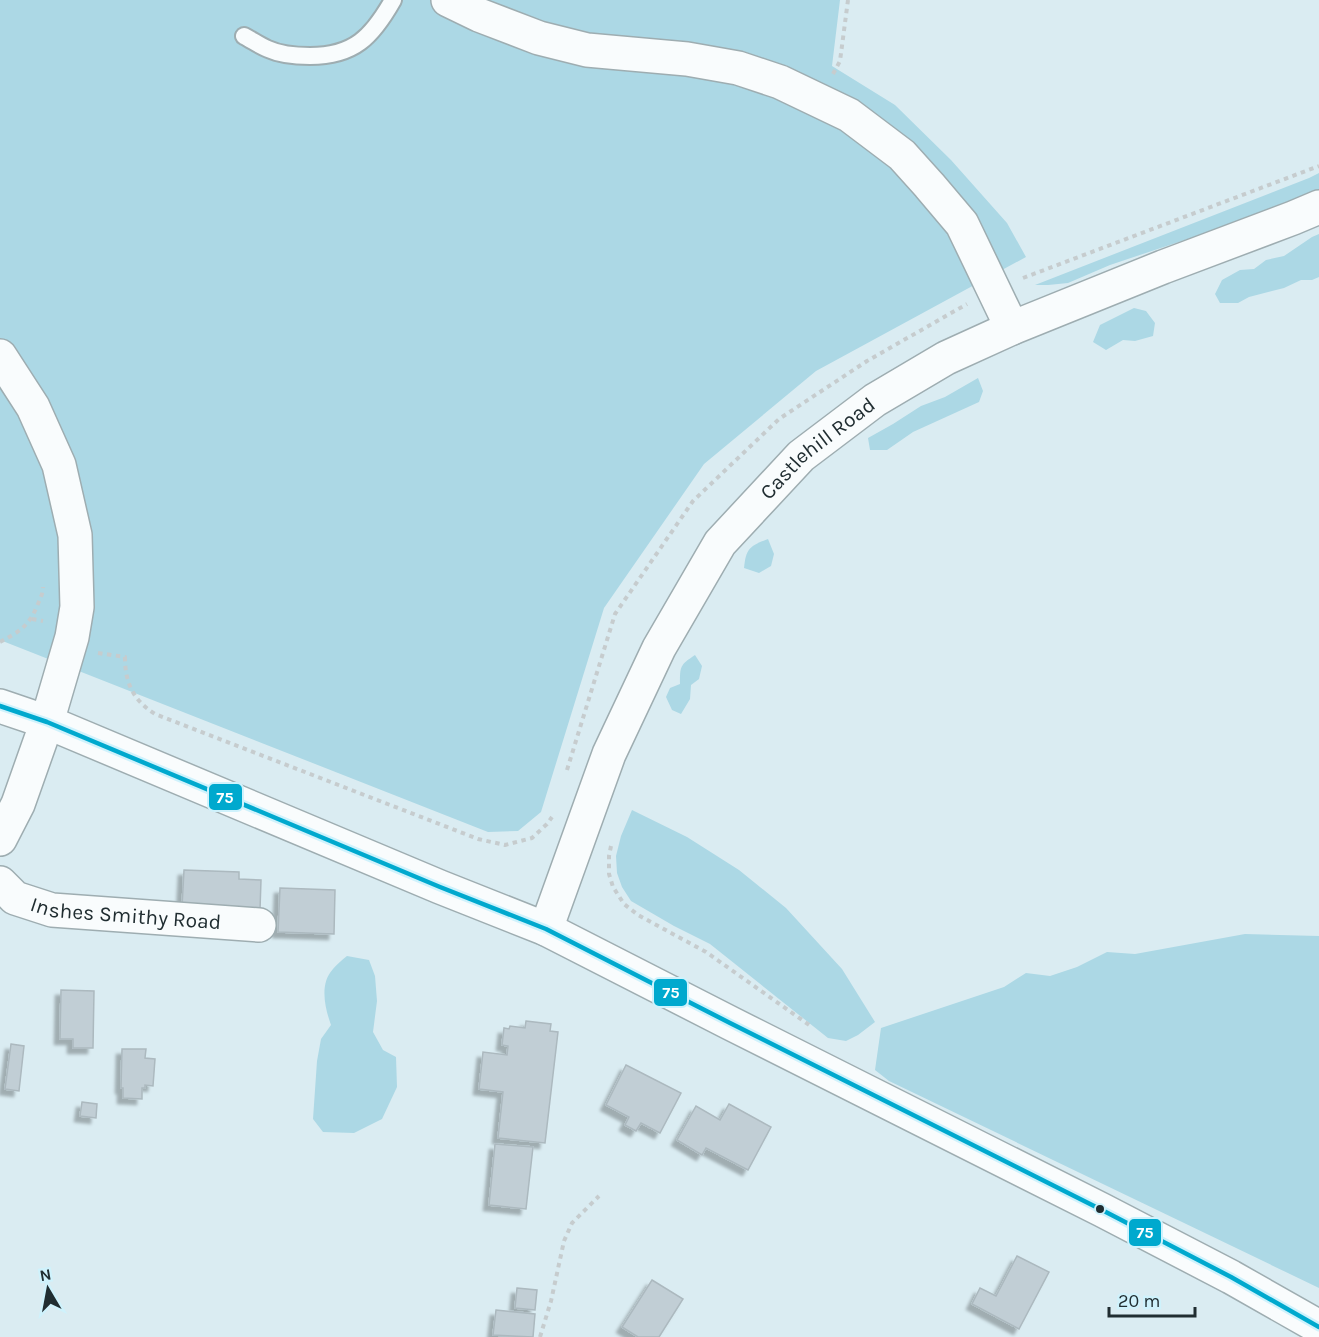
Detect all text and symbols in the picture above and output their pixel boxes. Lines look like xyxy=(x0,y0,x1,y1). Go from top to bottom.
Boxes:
street label: Castlehill Road xyxy=(755,392,880,504)
line badge: 75 xyxy=(208,783,243,811)
text: 75 xyxy=(216,788,234,807)
street label: Inshes Smithy Road xyxy=(27,892,222,934)
line badge: 75 xyxy=(653,978,688,1007)
text: 75 xyxy=(662,983,680,1002)
unlabelled marker xyxy=(1094,1203,1106,1215)
line badge: 75 xyxy=(1128,1218,1162,1247)
text: 75 xyxy=(1136,1223,1154,1242)
north arrow xyxy=(18,1259,78,1319)
text: N xyxy=(38,1264,53,1285)
scale bar xyxy=(1109,1280,1194,1318)
text: 20 m xyxy=(1118,1290,1160,1312)

